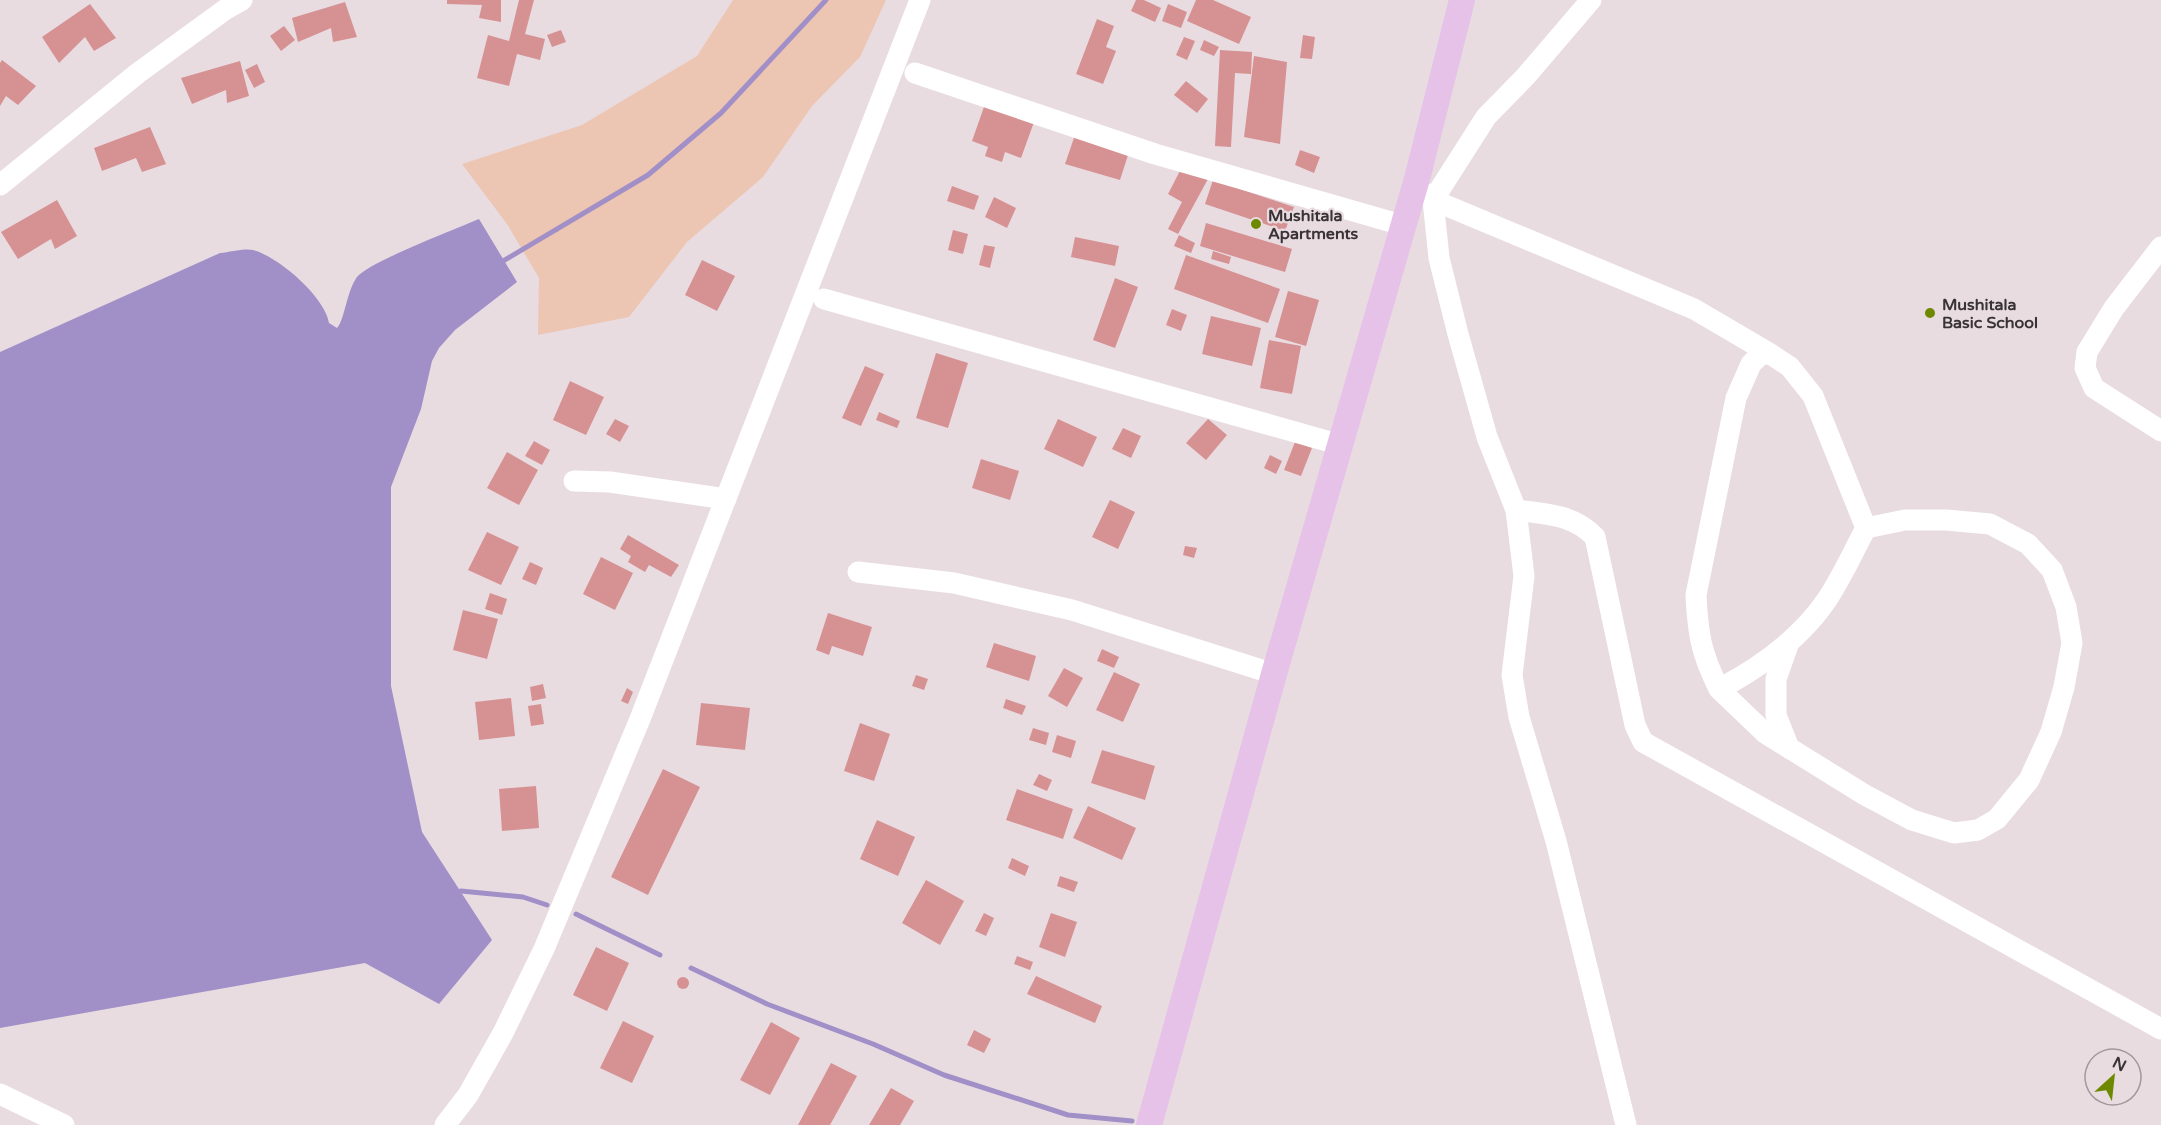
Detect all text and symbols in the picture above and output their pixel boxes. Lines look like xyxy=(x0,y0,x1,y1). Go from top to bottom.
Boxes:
place label: Mushitala Apartments xyxy=(1268,206,1359,244)
marker: Mushitala Apartments xyxy=(1249,217,1263,231)
place label: Mushitala Basic School xyxy=(1942,295,2038,333)
marker: Mushitala Basic School xyxy=(1923,306,1937,320)
north arrow xyxy=(2083,1047,2143,1107)
text: N xyxy=(2109,1053,2130,1076)

